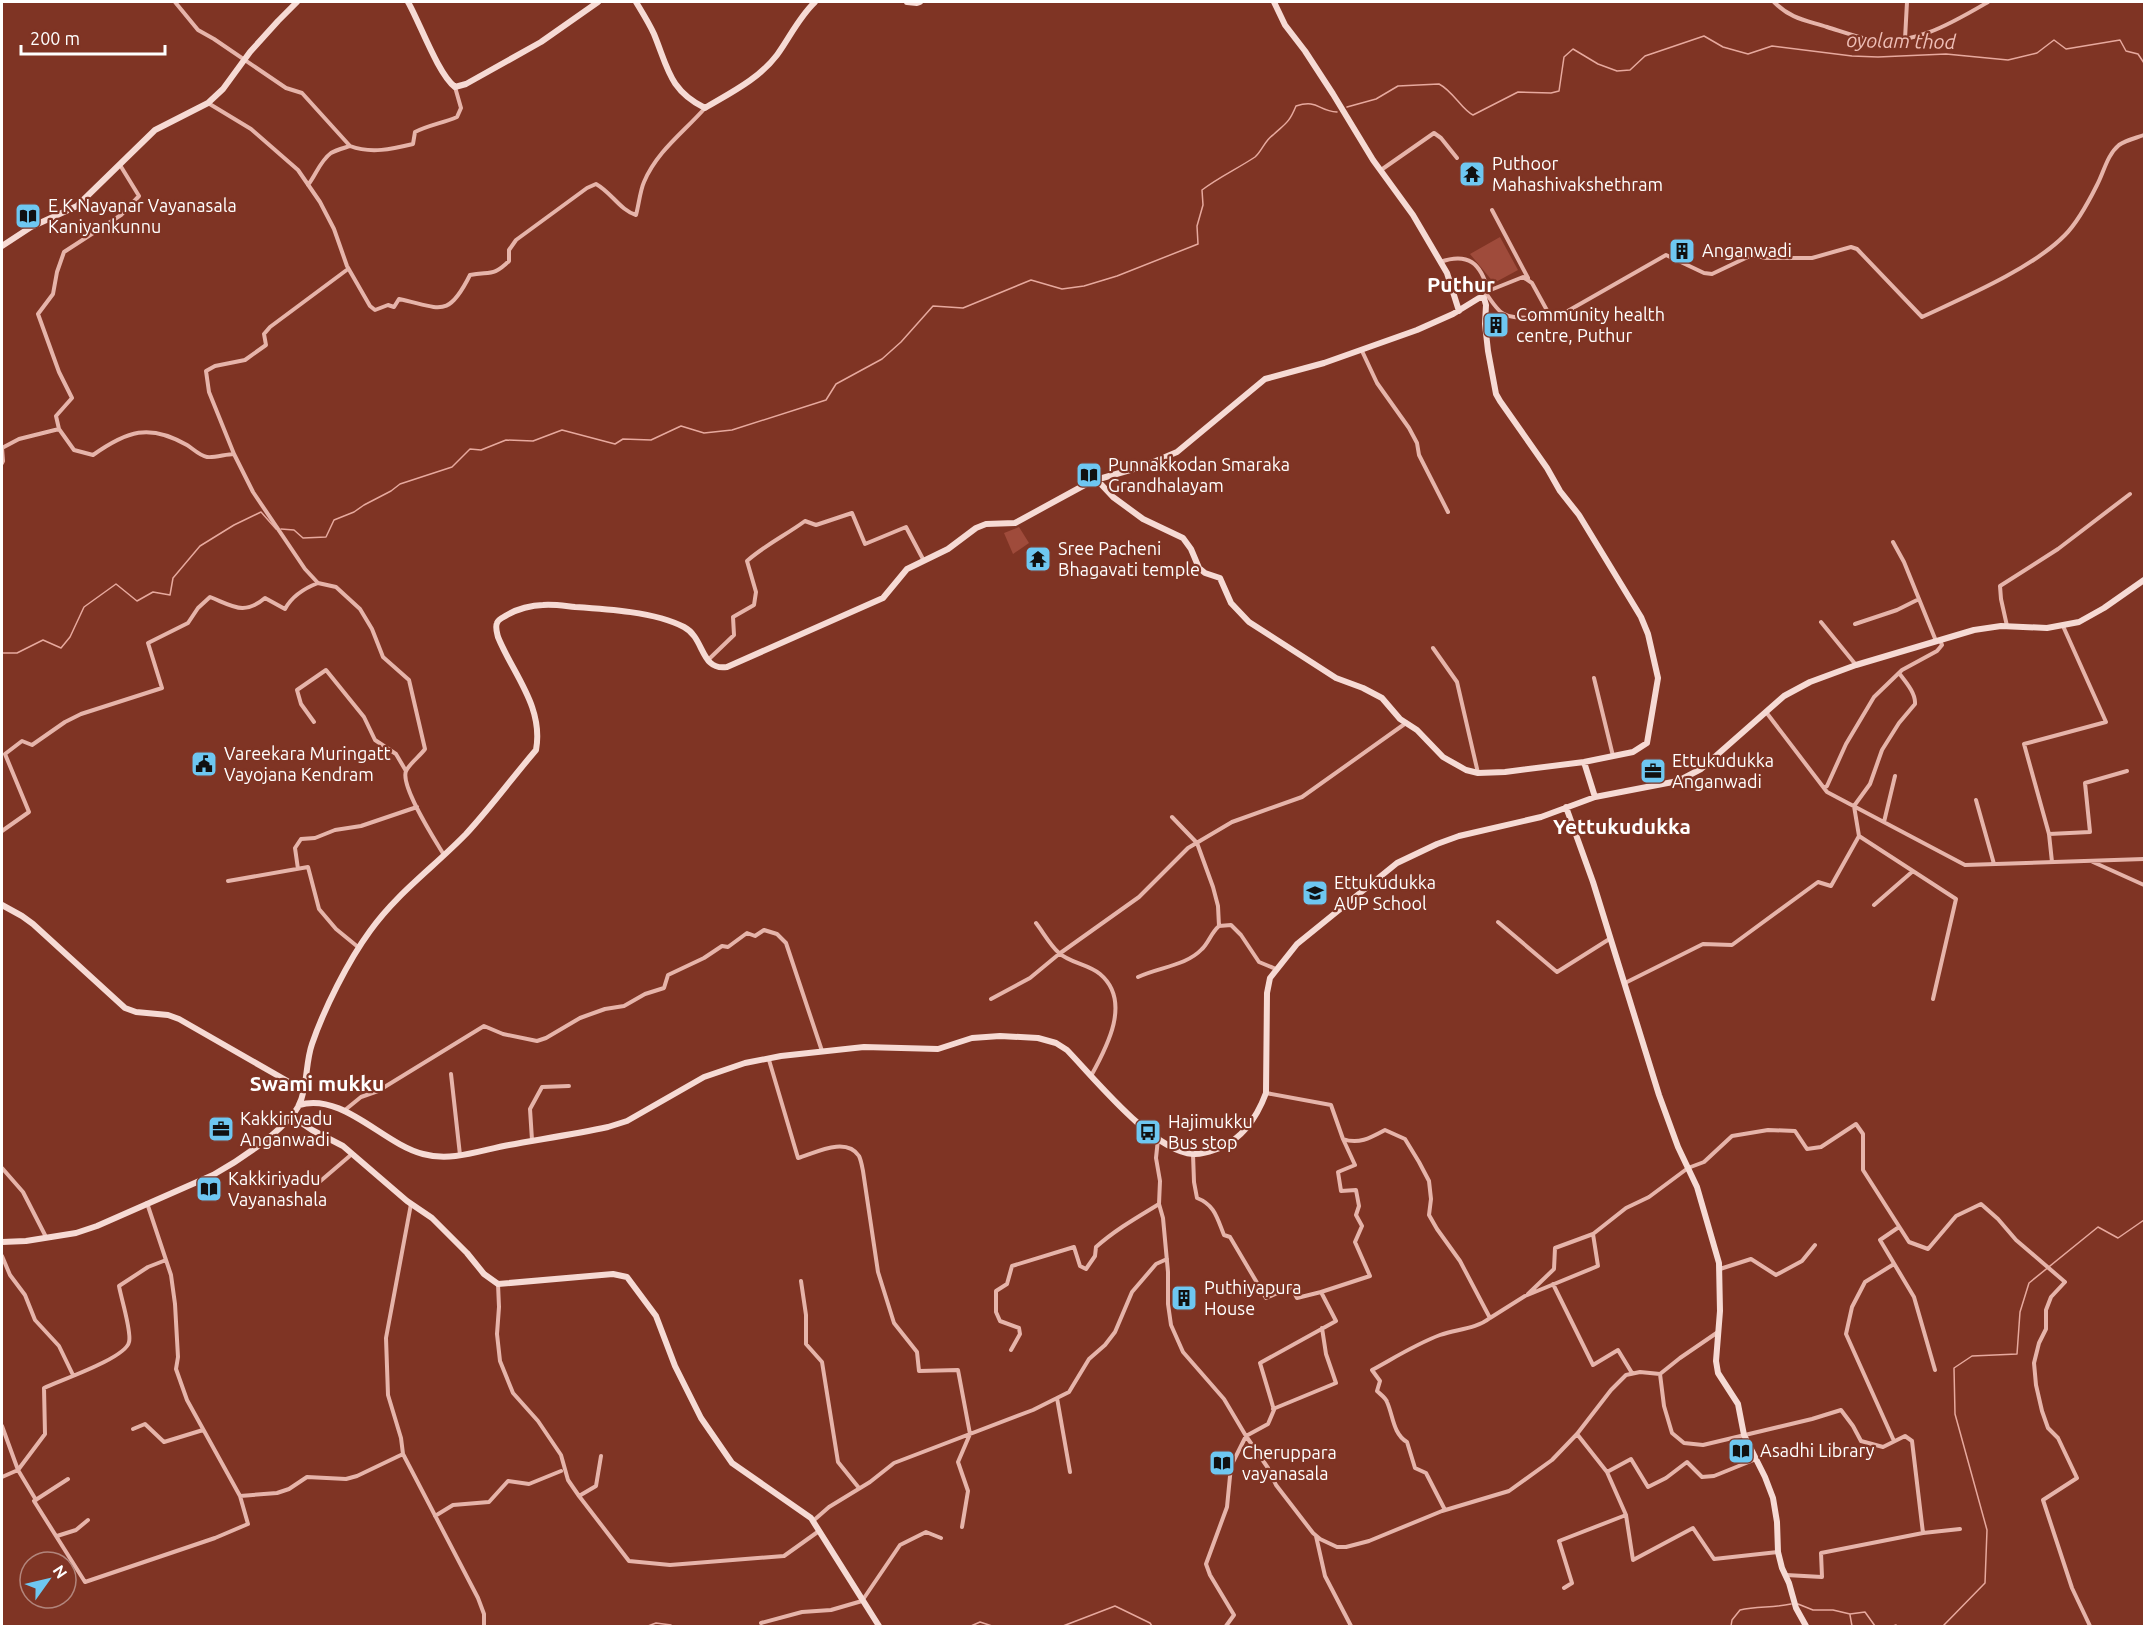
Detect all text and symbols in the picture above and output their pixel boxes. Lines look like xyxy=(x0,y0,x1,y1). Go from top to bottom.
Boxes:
scale bar xyxy=(21,18,165,56)
text: 200 m xyxy=(30,28,80,48)
water label: oyolam thod xyxy=(1846,28,1957,53)
place label: Puthoor Mahashivakshethram xyxy=(1492,153,1663,194)
temple icon: Puthoor Mahashivakshethram xyxy=(1457,159,1487,189)
place label: E K Nayanar Vayanasala Kaniyankunnu xyxy=(48,195,237,236)
library icon: E K Nayanar Vayanasala Kaniyankunnu xyxy=(13,201,43,231)
building icon: Anganwadi xyxy=(1667,236,1697,266)
place label: Anganwadi xyxy=(1702,240,1792,260)
district label: Puthur xyxy=(1427,272,1495,296)
place label: Community health centre, Puthur xyxy=(1516,304,1665,345)
building icon: Community health centre, Puthur xyxy=(1481,310,1511,340)
place label: Punnakkodan Smaraka Grandhalayam xyxy=(1108,454,1290,495)
library icon: Punnakkodan Smaraka Grandhalayam xyxy=(1074,460,1104,490)
place label: Sree Pacheni Bhagavati temple xyxy=(1058,538,1200,579)
temple icon: Sree Pacheni Bhagavati temple xyxy=(1023,544,1053,574)
place label: Vareekara Muringatt Vayojana Kendram xyxy=(224,743,391,784)
public building icon: Vareekara Muringatt Vayojana Kendram xyxy=(189,749,219,779)
place label: Ettukudukka Anganwadi xyxy=(1672,750,1774,791)
office icon: Ettukudukka Anganwadi xyxy=(1638,756,1668,786)
district label: Yettukudukka xyxy=(1553,814,1691,838)
place label: Ettukudukka AUP School xyxy=(1334,872,1436,913)
school or university icon: Ettukudukka AUP School xyxy=(1300,878,1330,908)
district label: Swami mukku xyxy=(250,1071,384,1095)
place label: Kakkiriyadu Anganwadi xyxy=(240,1108,333,1149)
place label: Hajimukku Bus stop xyxy=(1168,1111,1253,1152)
office icon: Kakkiriyadu Anganwadi xyxy=(206,1114,236,1144)
bus stop icon: Hajimukku Bus stop xyxy=(1133,1117,1163,1147)
place label: Kakkiriyadu Vayanashala xyxy=(228,1168,327,1209)
library icon: Kakkiriyadu Vayanashala xyxy=(194,1174,224,1204)
place label: Puthiyapura House xyxy=(1204,1277,1302,1318)
building icon: Puthiyapura House xyxy=(1169,1283,1199,1313)
library icon: Asadhi Library xyxy=(1726,1436,1756,1466)
place label: Asadhi Library xyxy=(1760,1440,1875,1460)
place label: Cheruppara vayanasala xyxy=(1242,1442,1337,1483)
library icon: Cheruppara vayanasala xyxy=(1207,1448,1237,1478)
north arrow xyxy=(18,1550,78,1610)
text: N xyxy=(50,1562,71,1582)

